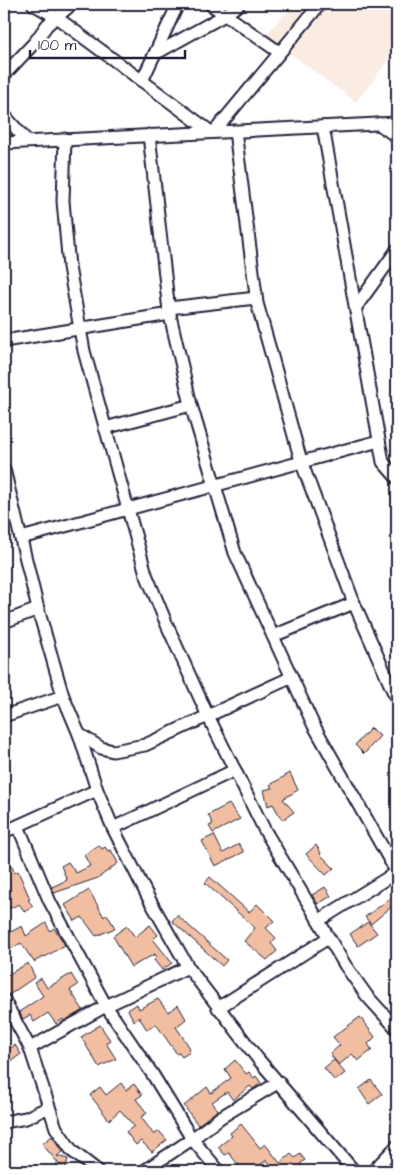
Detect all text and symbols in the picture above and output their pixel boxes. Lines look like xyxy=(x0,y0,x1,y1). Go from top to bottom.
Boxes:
scale bar xyxy=(30,28,185,60)
text: 100 m xyxy=(38,35,77,56)

